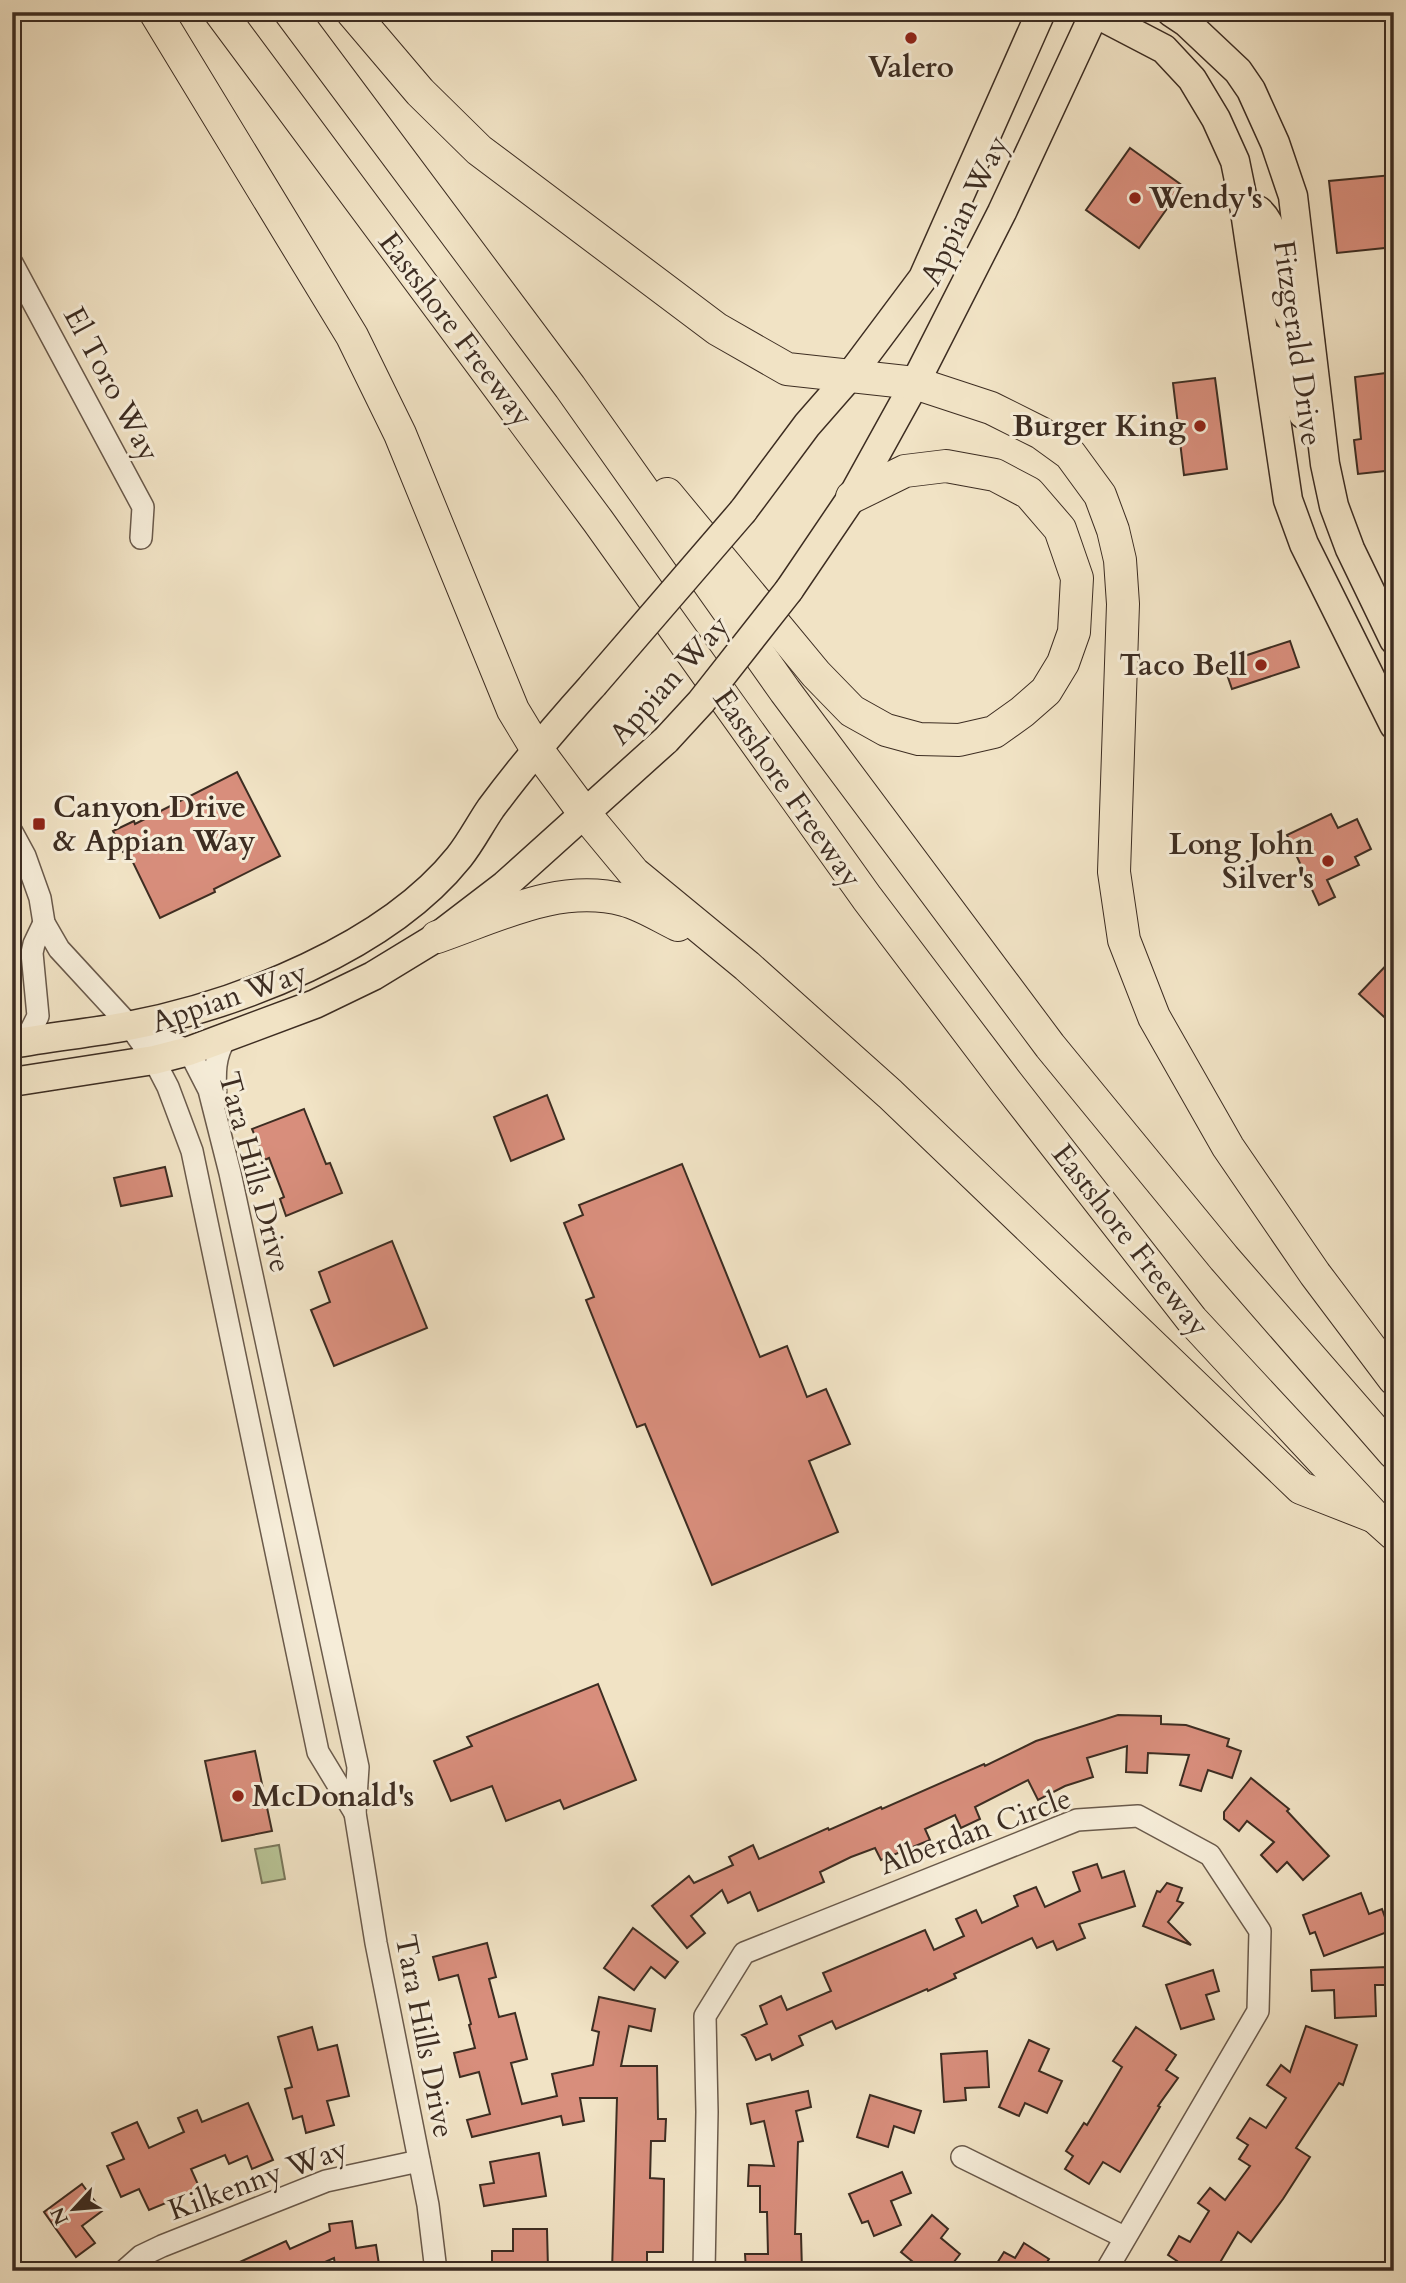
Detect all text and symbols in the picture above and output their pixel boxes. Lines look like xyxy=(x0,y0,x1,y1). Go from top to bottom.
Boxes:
marker: Valero xyxy=(903,30,919,46)
place label: Valero xyxy=(868,47,954,88)
street label: Appian Way xyxy=(911,128,1018,292)
place label: Wendy's xyxy=(1148,178,1263,219)
marker: Wendy's xyxy=(1127,190,1143,206)
street label: Eastshore Freeway xyxy=(369,223,543,435)
street label: Fitzgerald Drive xyxy=(1263,238,1332,448)
street label: El Toro Way xyxy=(54,300,170,469)
place label: Burger King xyxy=(1012,406,1186,447)
marker: Burger King xyxy=(1192,418,1208,434)
street label: Appian Way xyxy=(600,606,739,754)
place label: Taco Bell xyxy=(1119,645,1247,686)
marker: Taco Bell xyxy=(1253,657,1269,673)
street label: Eastshore Freeway xyxy=(704,680,872,896)
place label: Canyon Drive & Appian Way xyxy=(53,787,256,862)
marker: Canyon Drive & Appian Way xyxy=(31,816,47,832)
place label: Long John Silver's xyxy=(1169,824,1314,899)
marker: Long John Silver's xyxy=(1320,853,1336,869)
street label: Appian Way xyxy=(146,952,312,1043)
street label: Tara Hills Drive xyxy=(208,1067,301,1277)
street label: Eastshore Freeway xyxy=(1042,1135,1219,1345)
place label: McDonald's xyxy=(252,1776,414,1817)
street label: Alberdan Circle xyxy=(874,1778,1077,1885)
marker: McDonald's xyxy=(230,1788,246,1804)
street label: Tara Hills Drive xyxy=(385,1931,464,2141)
street label: Kilkenny Way xyxy=(163,2128,354,2231)
north arrow xyxy=(38,2174,108,2244)
text: N xyxy=(44,2202,75,2229)

